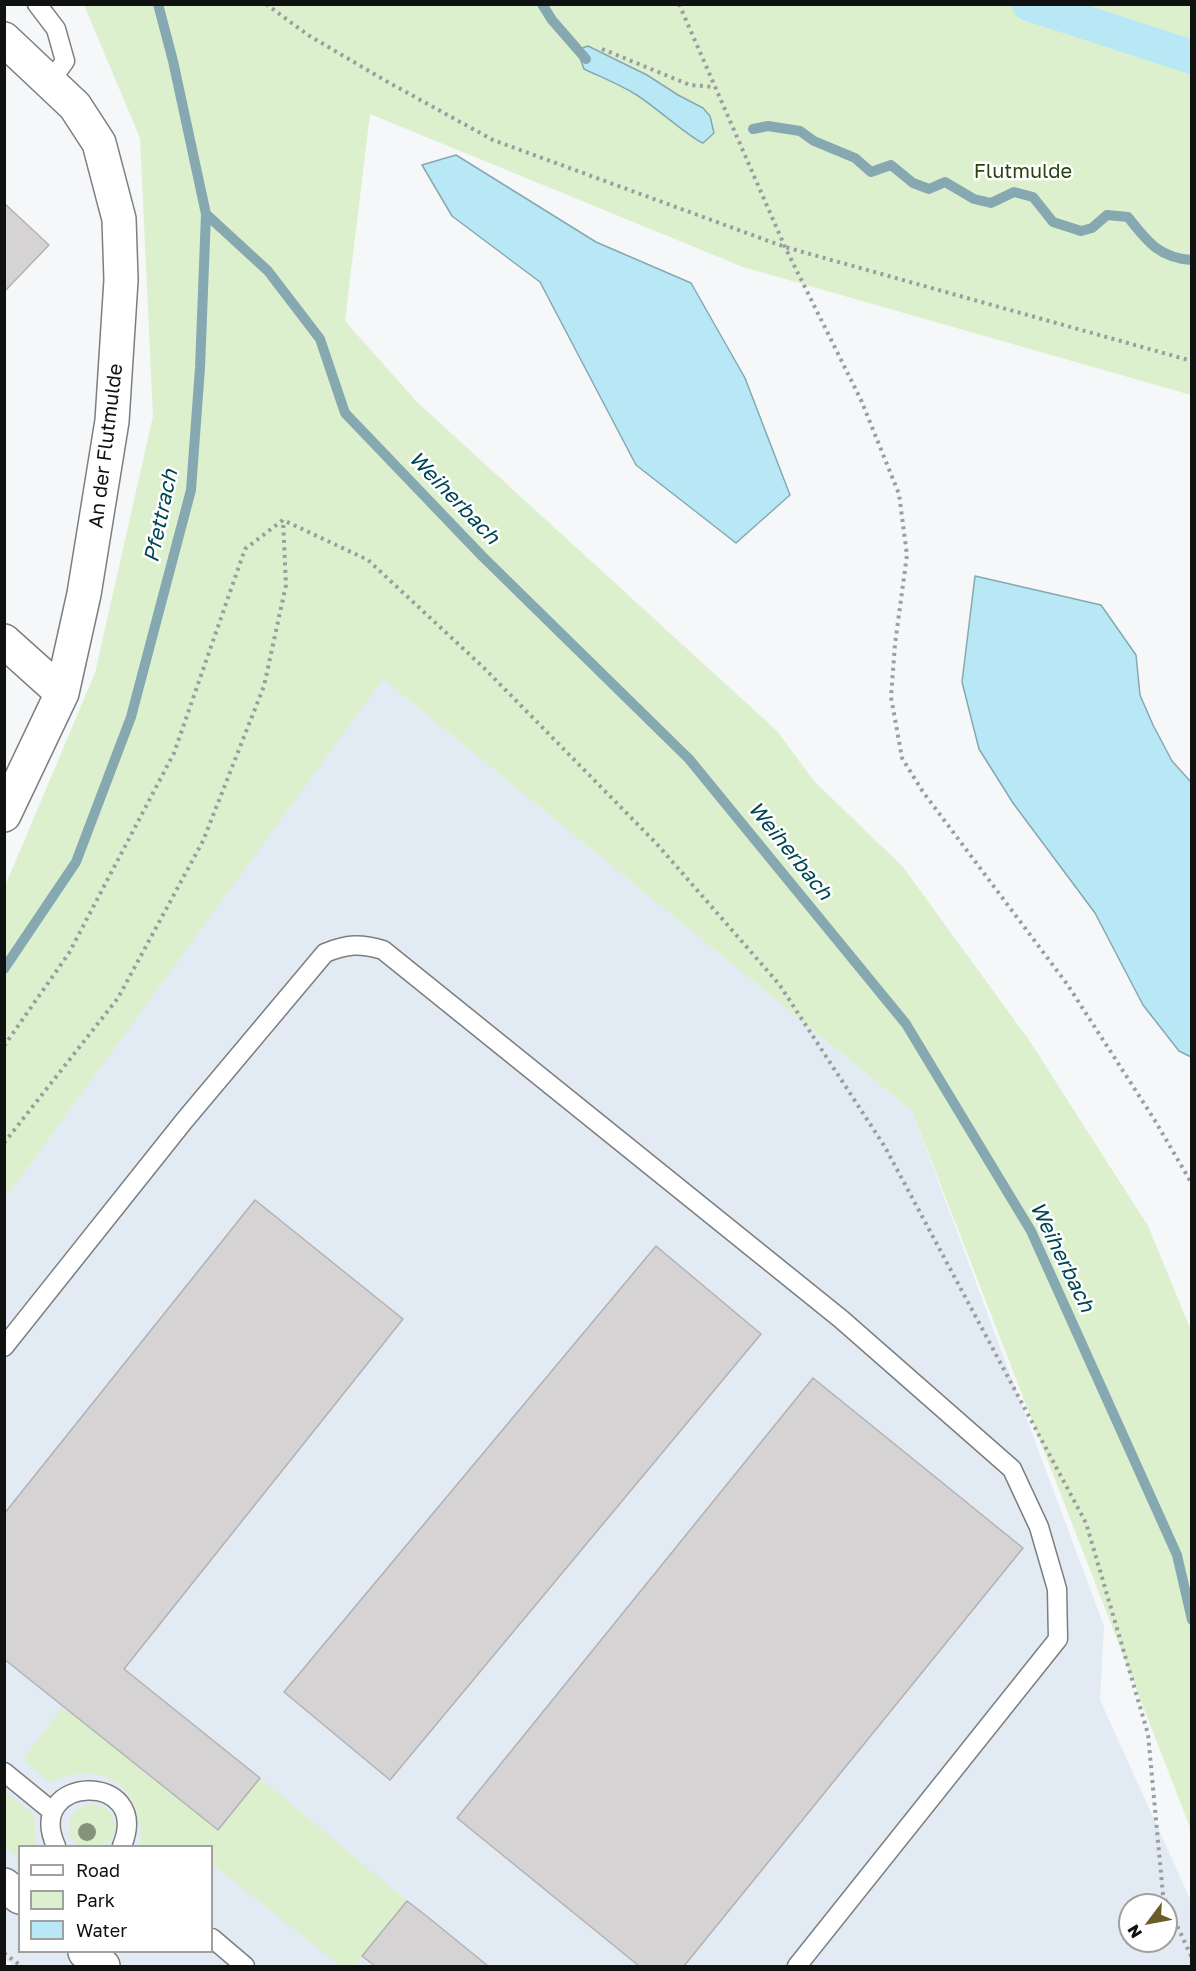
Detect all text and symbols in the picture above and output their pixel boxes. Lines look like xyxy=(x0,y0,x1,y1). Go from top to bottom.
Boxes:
park label: Flutmulde xyxy=(974,160,1072,184)
street label: An der Flutmulde xyxy=(84,362,128,530)
water label: Weiherbach xyxy=(403,446,505,550)
water label: Pfettrach xyxy=(139,467,183,565)
water label: Weiherbach xyxy=(743,797,837,905)
water label: Weiherbach xyxy=(1024,1198,1100,1316)
legend xyxy=(18,1845,213,1953)
text: Road xyxy=(76,1859,120,1881)
text: Park xyxy=(76,1889,115,1911)
north arrow xyxy=(1118,1893,1178,1953)
text: Water xyxy=(76,1919,127,1941)
text: N xyxy=(1123,1921,1146,1942)

